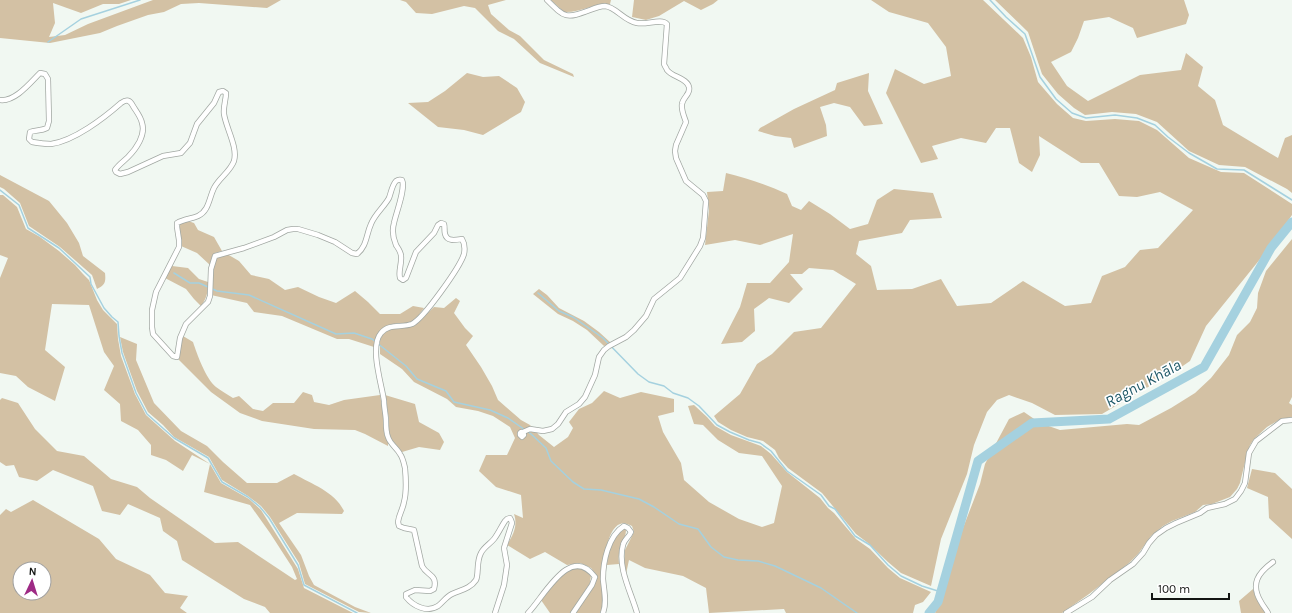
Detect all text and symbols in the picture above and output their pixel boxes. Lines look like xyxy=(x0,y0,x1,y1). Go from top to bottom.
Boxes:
water label: Ragnu Khāla xyxy=(1102,355,1184,411)
north arrow xyxy=(12,561,52,601)
text: N xyxy=(28,565,37,578)
scale bar xyxy=(1152,575,1229,601)
text: 100 m xyxy=(1158,582,1190,596)

